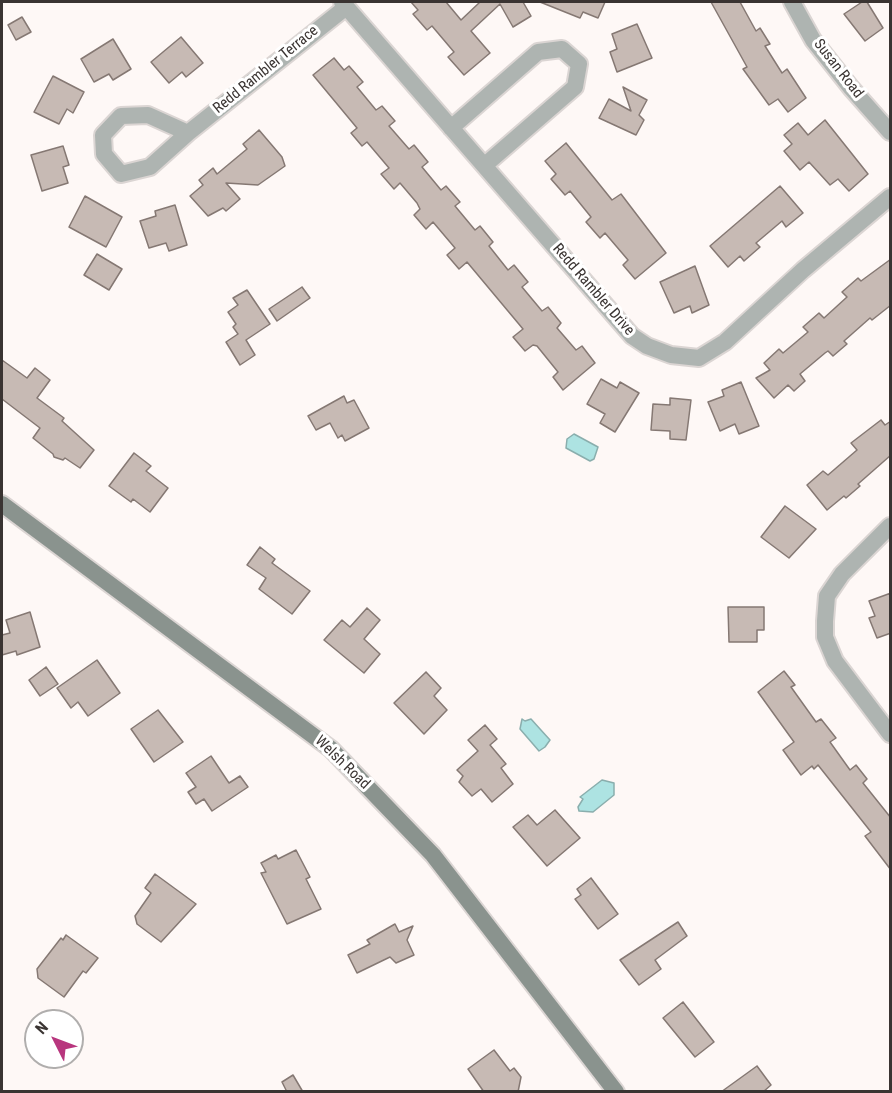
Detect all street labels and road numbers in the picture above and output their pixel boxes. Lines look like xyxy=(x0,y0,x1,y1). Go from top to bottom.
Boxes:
street label: Redd Rambler Terrace xyxy=(210,22,322,118)
street label: Susan Road xyxy=(809,36,867,102)
street label: Redd Rambler Drive xyxy=(548,240,638,340)
street label: Welsh Road xyxy=(311,732,373,794)

